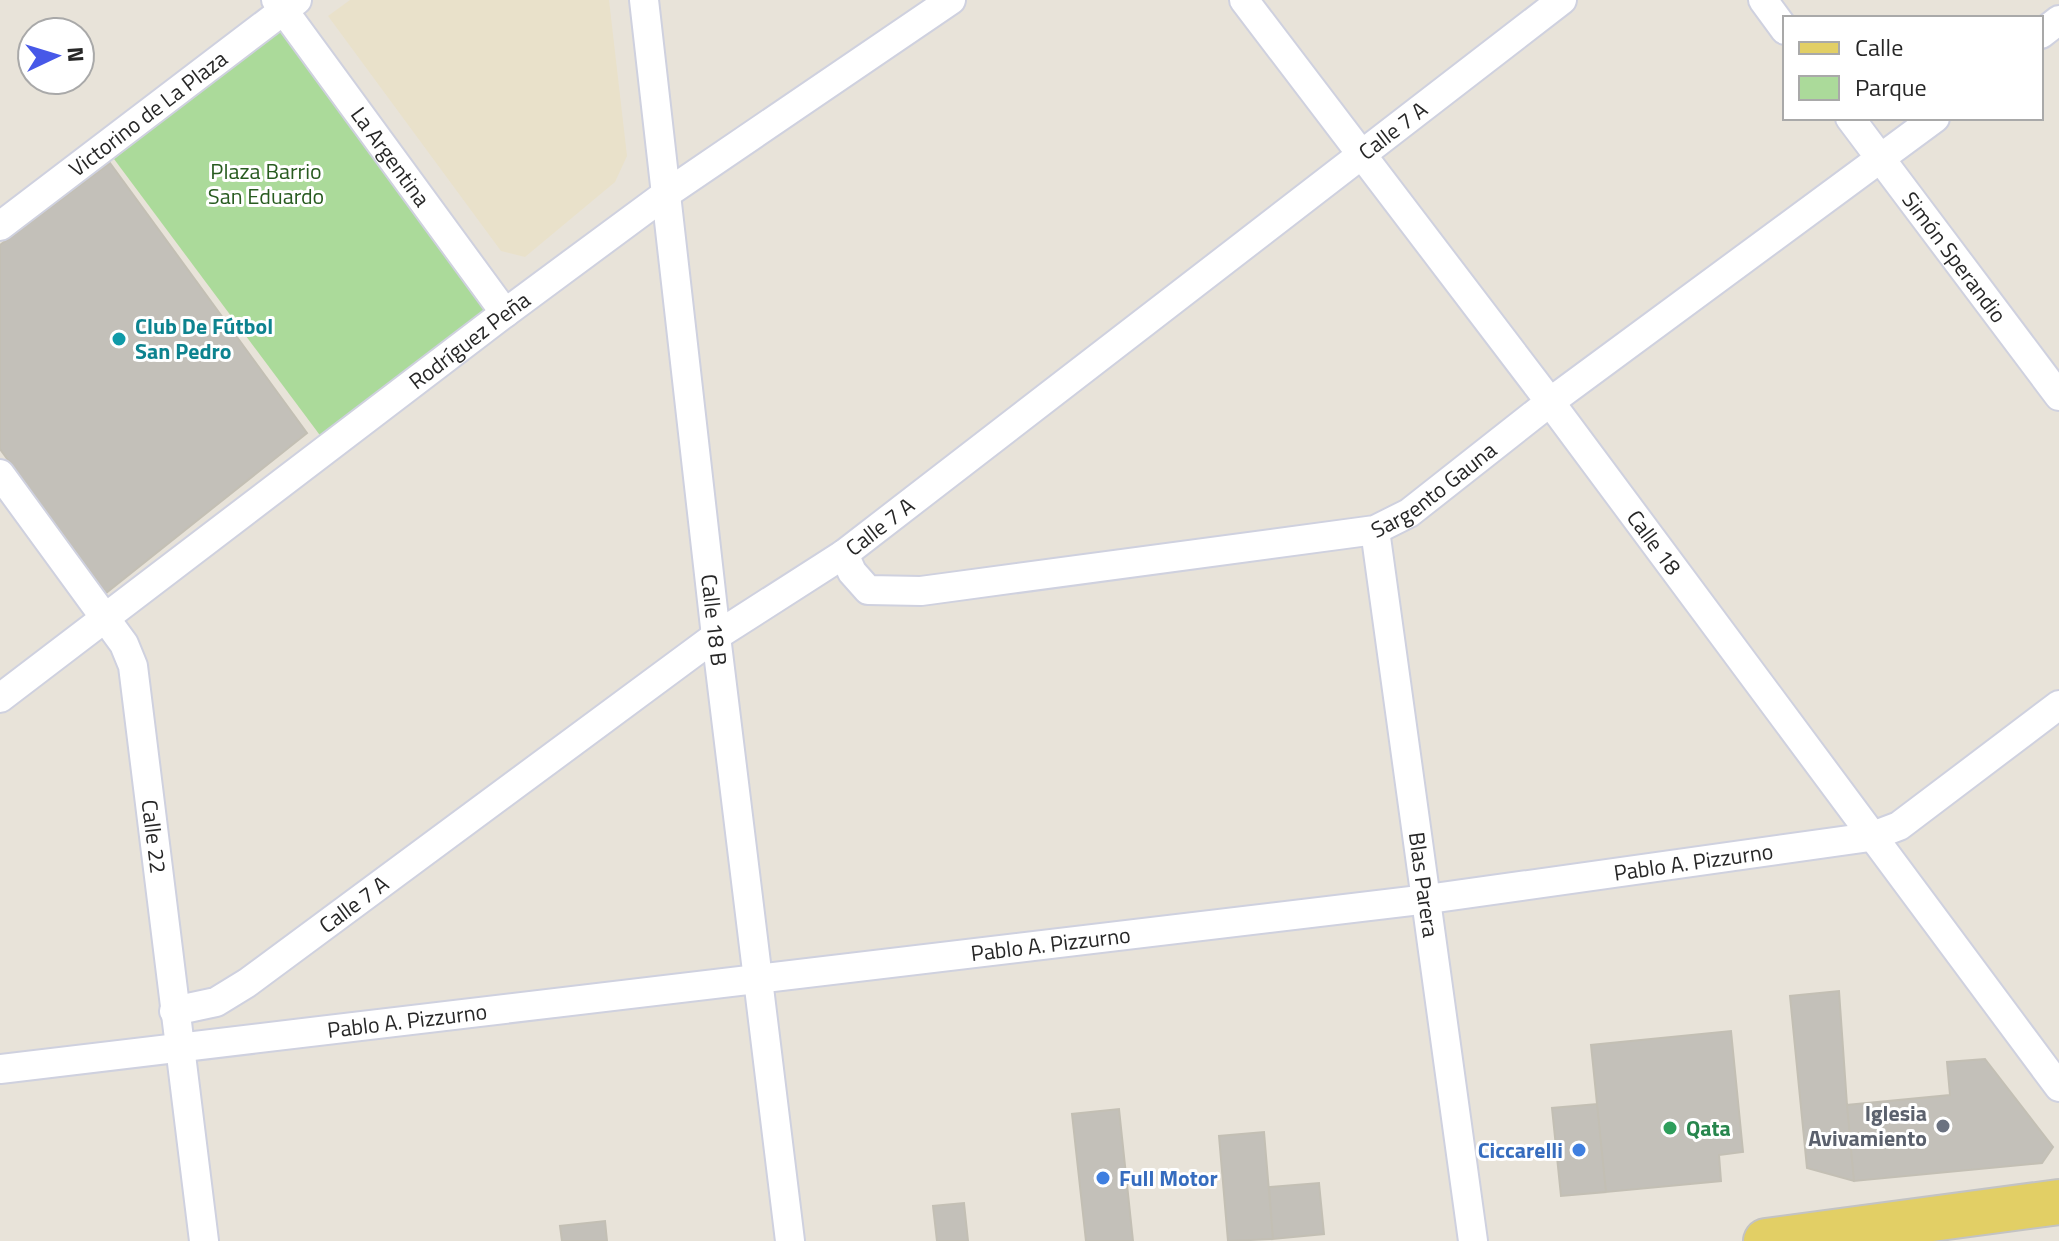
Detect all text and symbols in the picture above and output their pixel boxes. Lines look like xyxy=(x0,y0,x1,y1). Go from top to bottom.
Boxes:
north arrow xyxy=(16,16,96,96)
legend xyxy=(1783,16,2043,120)
text: Calle xyxy=(1855,29,1903,65)
street label: Victorino de La Plaza xyxy=(61,42,235,185)
text: N xyxy=(58,46,93,63)
text: Parque xyxy=(1855,69,1927,105)
street label: Calle 7 A xyxy=(1351,93,1435,168)
street label: La Argentina xyxy=(342,99,439,214)
park label: Plaza Barrio San Eduardo xyxy=(208,154,324,213)
street label: Simón Sperandio xyxy=(1894,184,2015,330)
street label: Rodríguez Peña xyxy=(401,283,537,398)
place label: Club De Fútbol San Pedro xyxy=(135,309,273,368)
marker: Club De Fútbol San Pedro xyxy=(110,330,128,348)
street label: Sargento Gauna xyxy=(1365,433,1504,546)
street label: Calle 7 A xyxy=(838,489,922,564)
street label: Calle 18 xyxy=(1619,503,1690,582)
street label: Calle 18 B xyxy=(692,572,737,668)
street label: Calle 22 xyxy=(133,798,175,875)
street label: Blas Parera xyxy=(1400,830,1448,939)
street label: Pablo A. Pizzurno xyxy=(1611,834,1775,890)
street label: Calle 7 A xyxy=(312,867,396,941)
street label: Pablo A. Pizzurno xyxy=(969,918,1132,970)
street label: Pablo A. Pizzurno xyxy=(325,994,489,1047)
place label: Iglesia Avivamiento xyxy=(1808,1096,1927,1155)
place label: Qata xyxy=(1686,1111,1731,1145)
marker: Iglesia Avivamiento xyxy=(1934,1117,1952,1135)
marker: Qata xyxy=(1661,1119,1679,1137)
place label: Ciccarelli xyxy=(1478,1133,1563,1167)
marker: Ciccarelli xyxy=(1570,1141,1588,1159)
place label: Full Motor xyxy=(1119,1161,1218,1195)
marker: Full Motor xyxy=(1094,1169,1112,1187)

